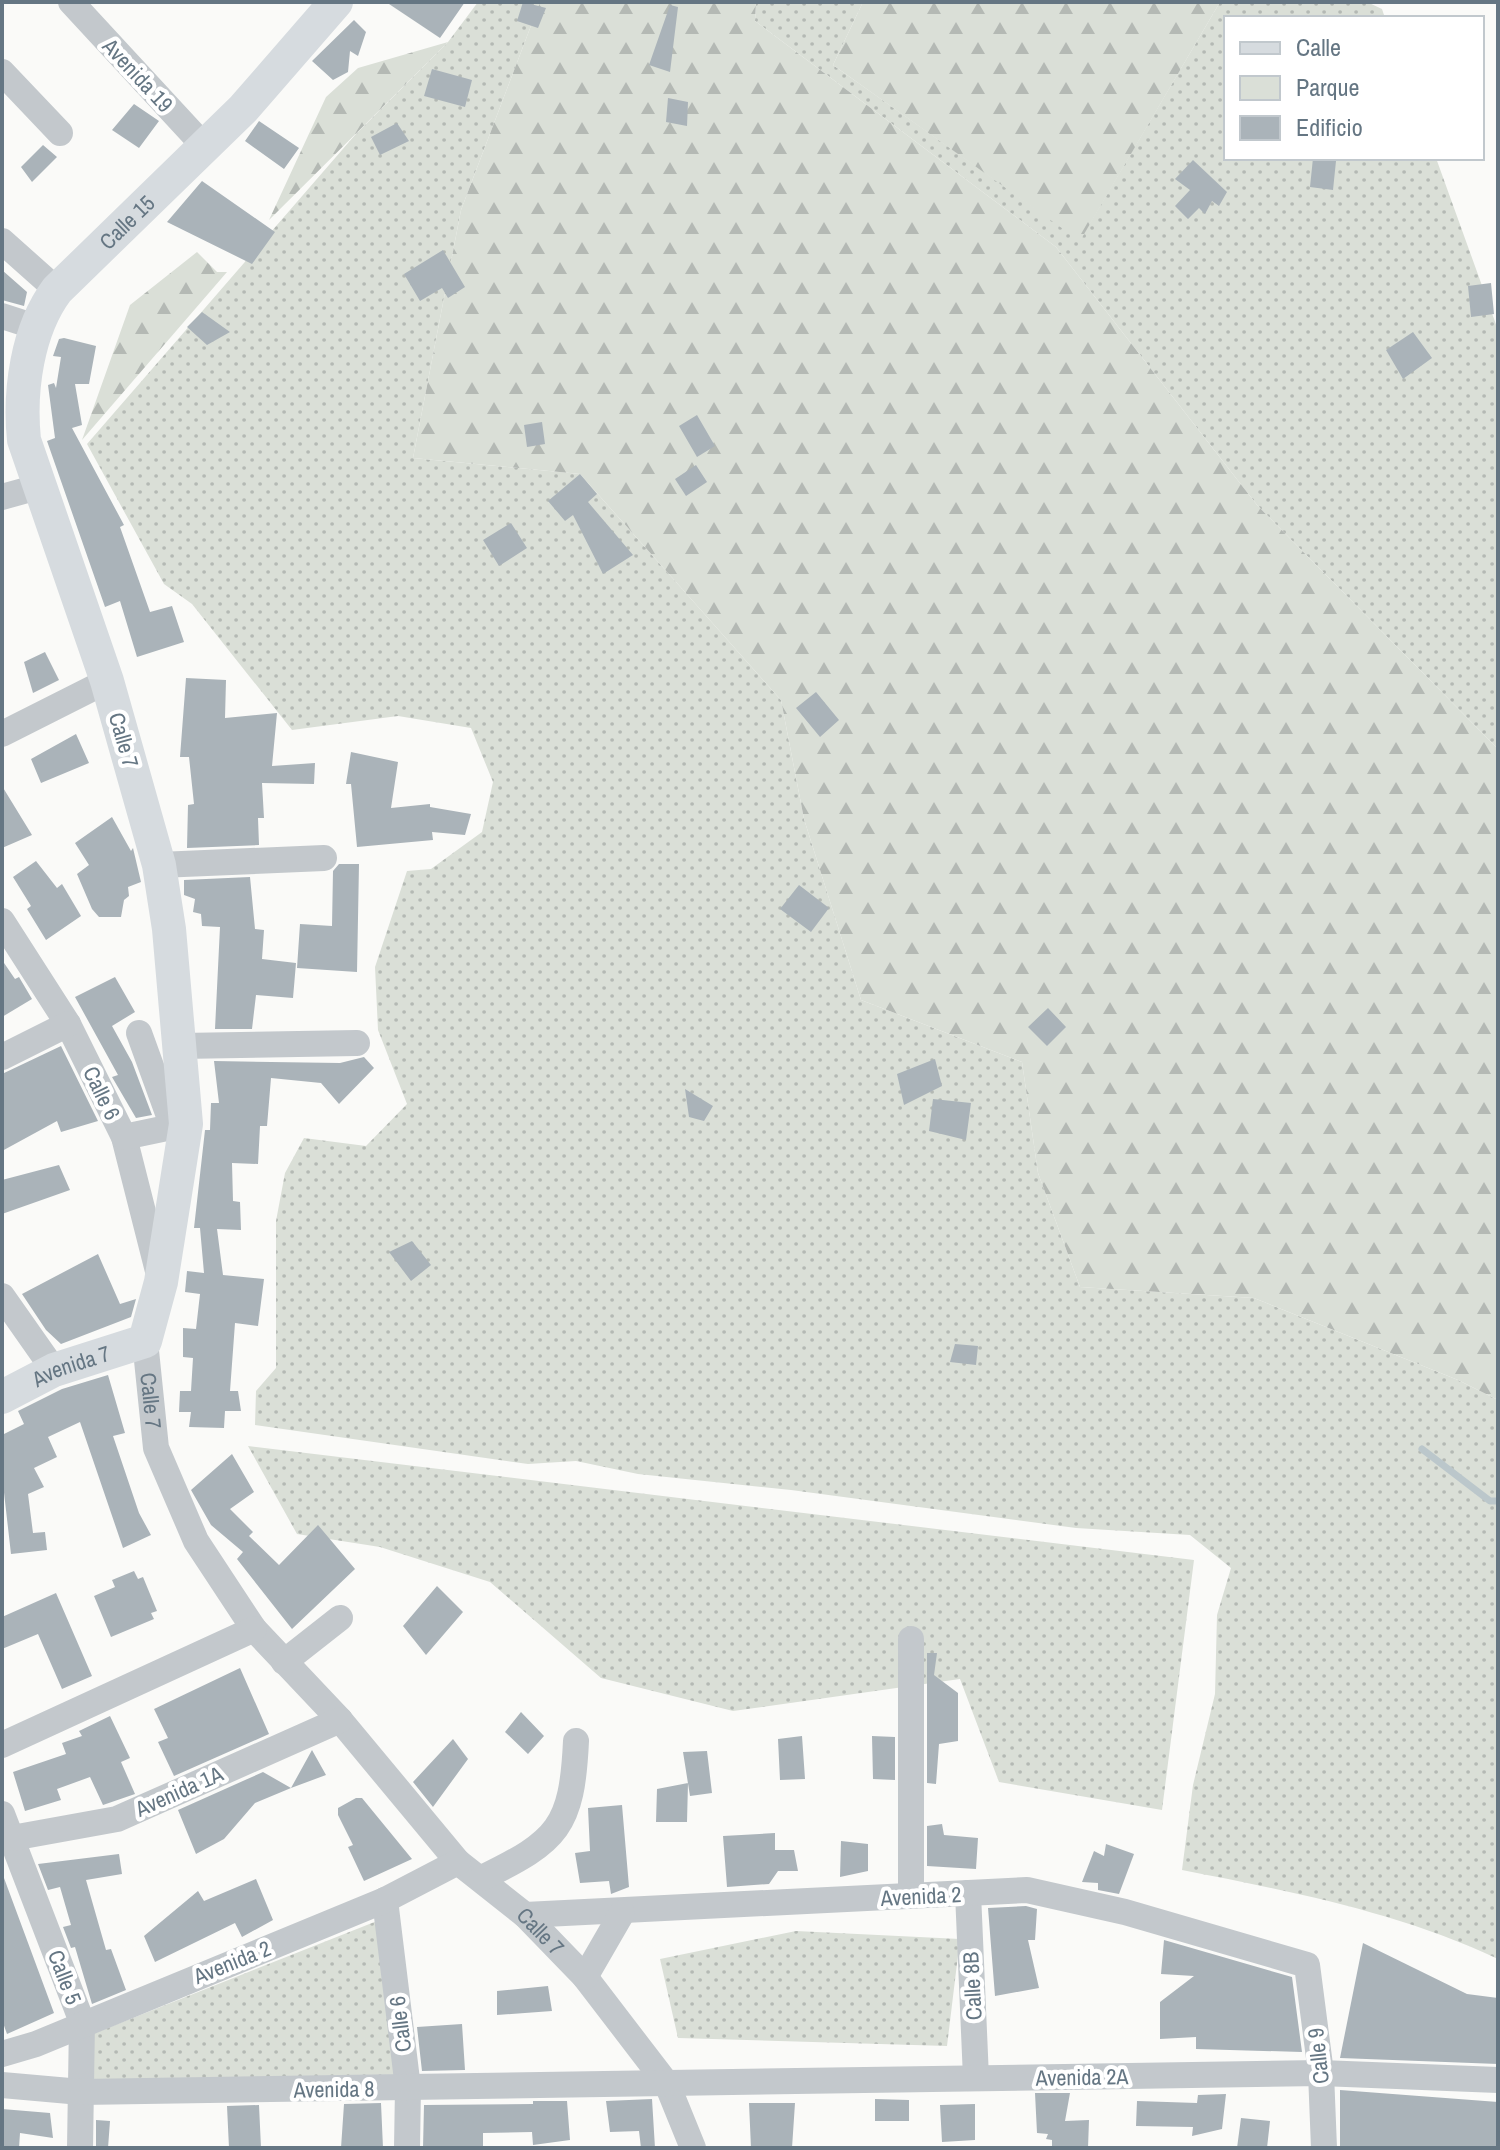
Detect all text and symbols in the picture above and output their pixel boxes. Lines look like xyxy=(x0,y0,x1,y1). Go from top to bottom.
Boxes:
legend xyxy=(1224,16,1484,160)
street label: Avenida 19 xyxy=(95,31,180,119)
text: Calle xyxy=(1296,31,1341,63)
text: Parque xyxy=(1296,71,1359,103)
text: Edificio xyxy=(1296,111,1363,143)
street label: Calle 15 xyxy=(93,188,161,256)
street label: Calle 7 xyxy=(102,709,146,771)
street label: Calle 6 xyxy=(76,1061,128,1125)
street label: Avenida 7 xyxy=(26,1338,114,1394)
street label: Calle 7 xyxy=(133,1371,169,1430)
street label: Avenida 1A xyxy=(130,1758,228,1824)
street label: Avenida 2 xyxy=(879,1879,962,1913)
street label: Calle 7 xyxy=(510,1901,571,1962)
street label: Avenida 2 xyxy=(188,1933,275,1991)
street label: Calle 5 xyxy=(41,1945,89,2009)
street label: Calle 8B xyxy=(955,1951,989,2021)
street label: Calle 6 xyxy=(382,1994,418,2054)
street label: Calle 9 xyxy=(1300,2027,1336,2085)
street label: Avenida 2A xyxy=(1034,2061,1130,2093)
street label: Avenida 8 xyxy=(292,2073,375,2105)

